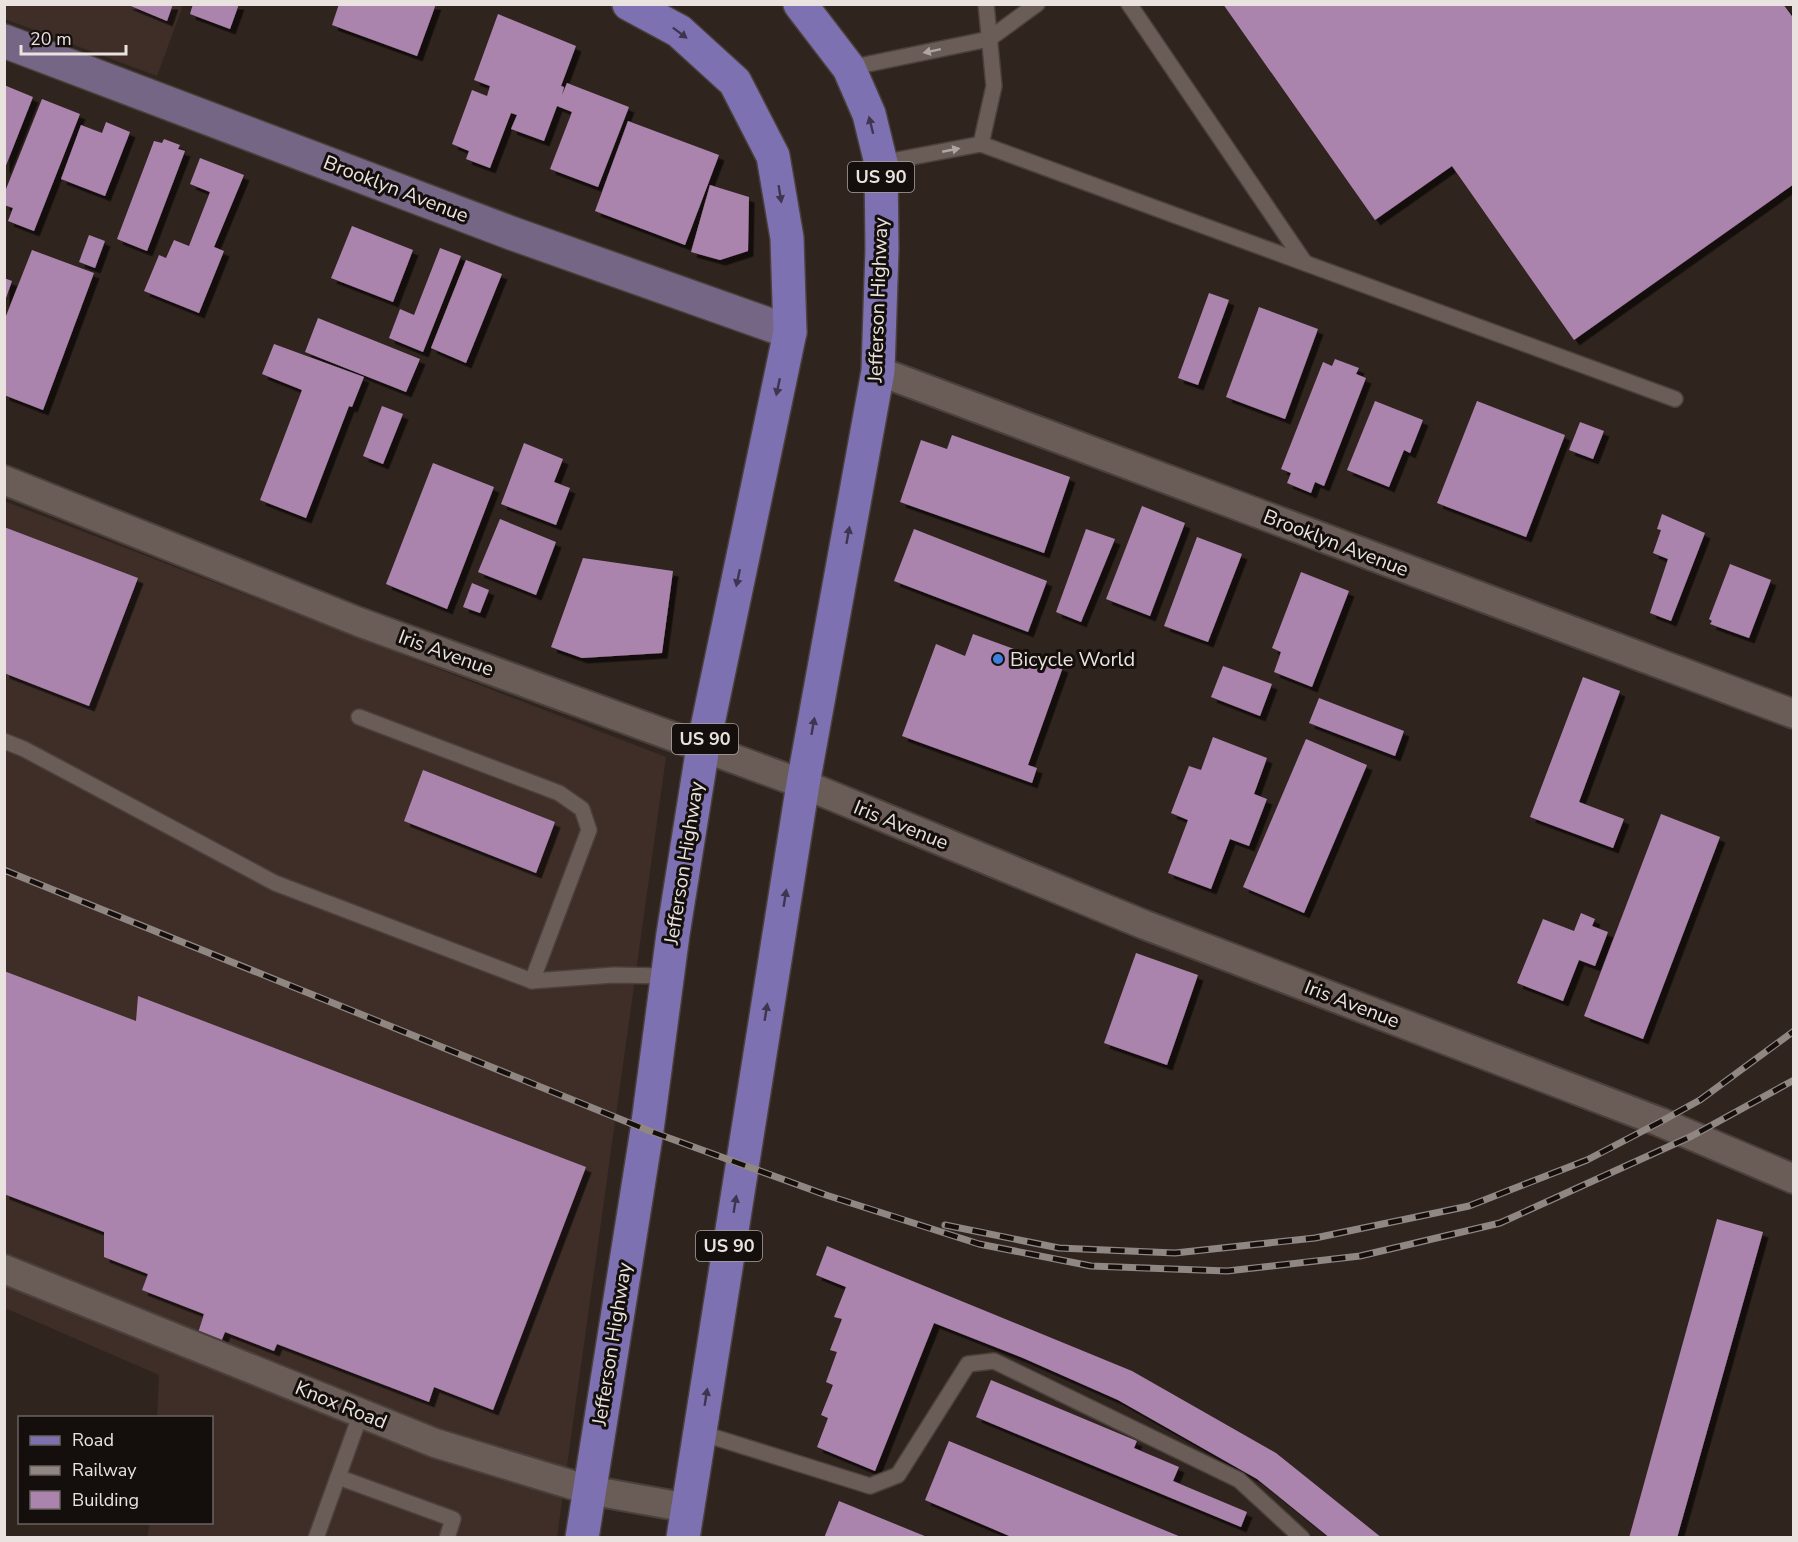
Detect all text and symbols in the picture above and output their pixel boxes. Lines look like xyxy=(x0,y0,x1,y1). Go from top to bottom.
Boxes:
scale bar xyxy=(21,18,126,56)
text: 20 m xyxy=(30,27,72,51)
one-way arrow xyxy=(672,27,688,40)
one-way arrow xyxy=(922,47,941,56)
one-way arrow xyxy=(866,115,876,134)
one-way arrow xyxy=(942,145,961,154)
street label: Brooklyn Avenue xyxy=(320,149,472,229)
road number: US 90 xyxy=(848,162,914,192)
one-way arrow xyxy=(775,184,784,203)
street label: Jefferson Highway xyxy=(862,216,894,384)
one-way arrow xyxy=(773,378,782,397)
street label: Brooklyn Avenue xyxy=(1260,503,1412,583)
one-way arrow xyxy=(844,525,853,544)
one-way arrow xyxy=(733,569,743,587)
street label: Iris Avenue xyxy=(395,623,497,683)
place label: Bicycle World xyxy=(1010,646,1135,673)
marker: Bicycle World xyxy=(991,652,1005,666)
one-way arrow xyxy=(809,717,818,736)
road number: US 90 xyxy=(672,724,738,754)
street label: Jefferson Highway xyxy=(658,779,710,948)
street label: Iris Avenue xyxy=(850,794,952,856)
one-way arrow xyxy=(780,888,789,907)
street label: Iris Avenue xyxy=(1301,974,1403,1034)
one-way arrow xyxy=(762,1002,771,1021)
one-way arrow xyxy=(731,1194,740,1213)
road number: US 90 xyxy=(696,1231,762,1261)
street label: Jefferson Highway xyxy=(586,1260,638,1429)
street label: Knox Road xyxy=(291,1374,391,1436)
one-way arrow xyxy=(702,1387,711,1406)
legend xyxy=(18,1416,213,1524)
text: Road xyxy=(72,1428,114,1452)
text: Railway xyxy=(72,1458,137,1482)
text: Building xyxy=(72,1488,139,1512)

